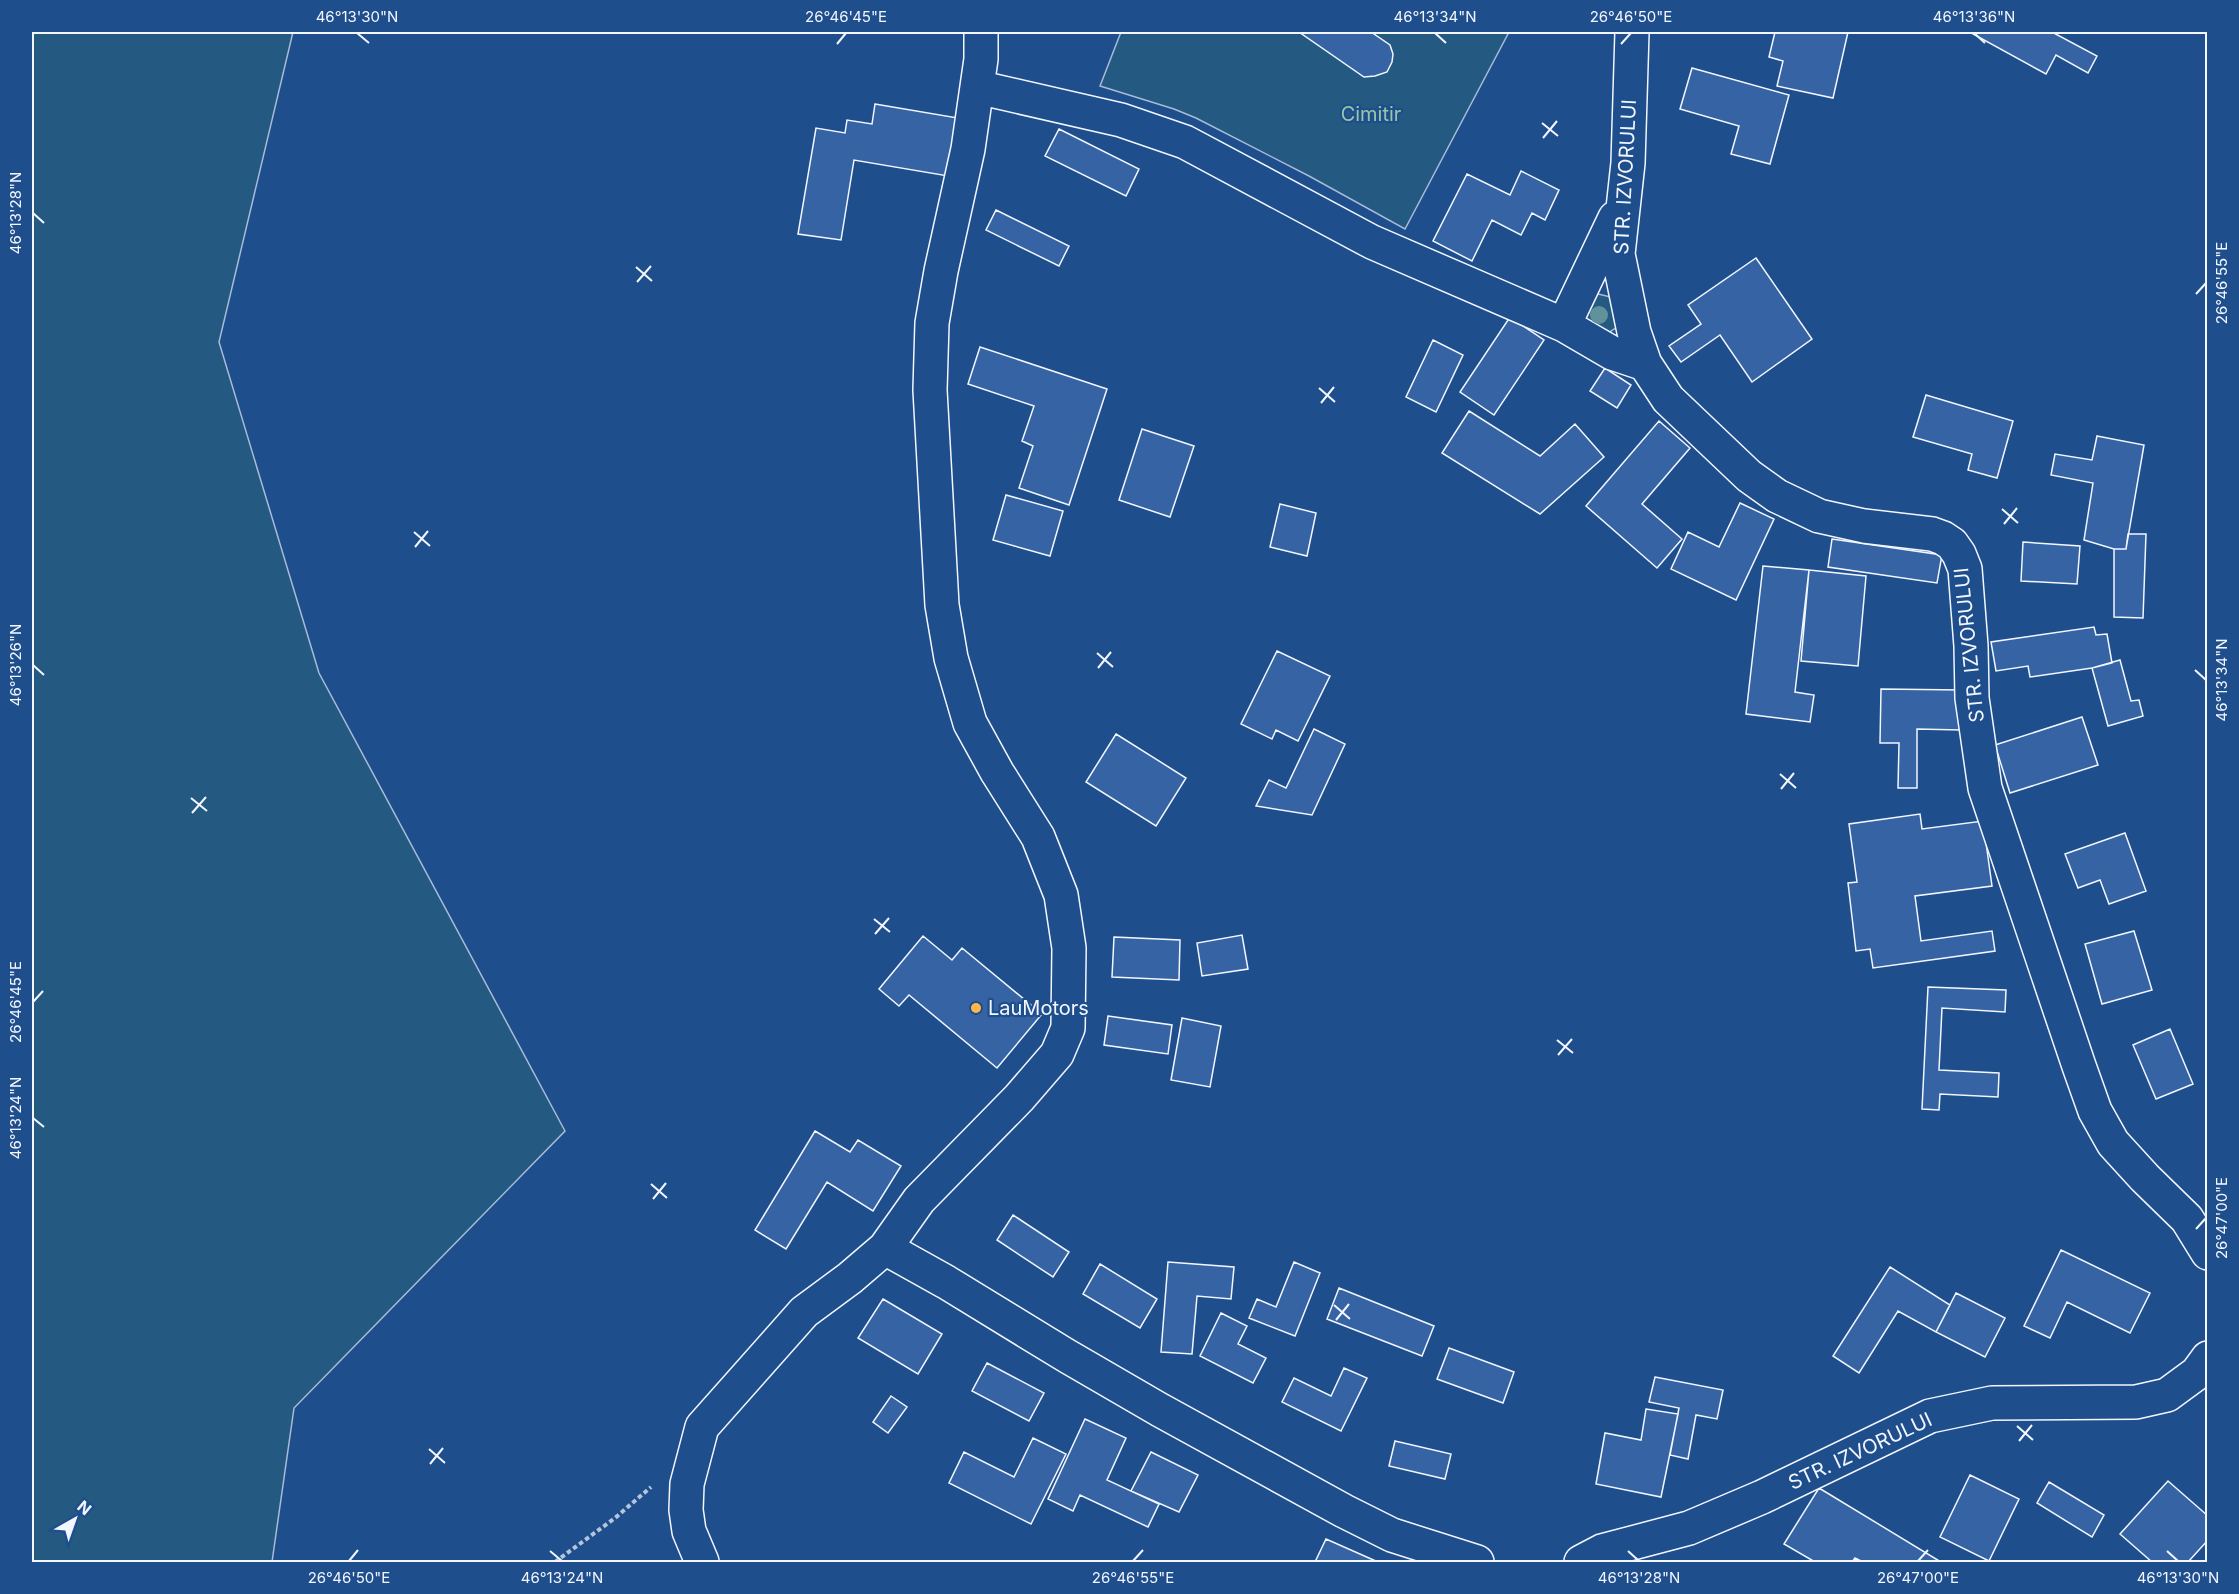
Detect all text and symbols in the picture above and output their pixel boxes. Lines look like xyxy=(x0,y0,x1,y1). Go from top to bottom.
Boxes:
text: 46°13'30"N xyxy=(316,7,398,26)
text: 26°46'45"E xyxy=(805,7,887,26)
text: 46°13'34"N xyxy=(1394,7,1476,26)
text: 26°46'50"E xyxy=(1590,7,1672,26)
text: 46°13'36"N xyxy=(1933,7,2015,26)
street label: STR. IZVORULUI xyxy=(1609,99,1641,255)
park label: Cimitir xyxy=(1341,102,1402,126)
text: 46°13'28"N xyxy=(6,172,25,254)
text: 26°46'55"E xyxy=(2212,242,2231,324)
street label: STR. IZVORULUI xyxy=(1949,566,1989,724)
text: 46°13'26"N xyxy=(6,624,25,706)
text: 46°13'34"N xyxy=(2212,639,2231,721)
text: 26°46'45"E xyxy=(6,961,25,1043)
place label: LauMotors xyxy=(988,996,1089,1020)
marker: LauMotors xyxy=(969,1001,983,1015)
text: 46°13'24"N xyxy=(6,1077,25,1159)
text: 26°47'00"E xyxy=(2212,1177,2231,1259)
street label: STR. IZVORULUI xyxy=(1784,1407,1936,1495)
north arrow xyxy=(45,1489,105,1549)
text: N xyxy=(74,1496,96,1519)
text: 26°46'50"E xyxy=(308,1568,390,1587)
text: 46°13'24"N xyxy=(521,1568,603,1587)
text: 26°46'55"E xyxy=(1092,1568,1174,1587)
text: 46°13'28"N xyxy=(1598,1568,1680,1587)
text: 26°47'00"E xyxy=(1877,1568,1959,1587)
text: 46°13'30"N xyxy=(2137,1568,2219,1587)

